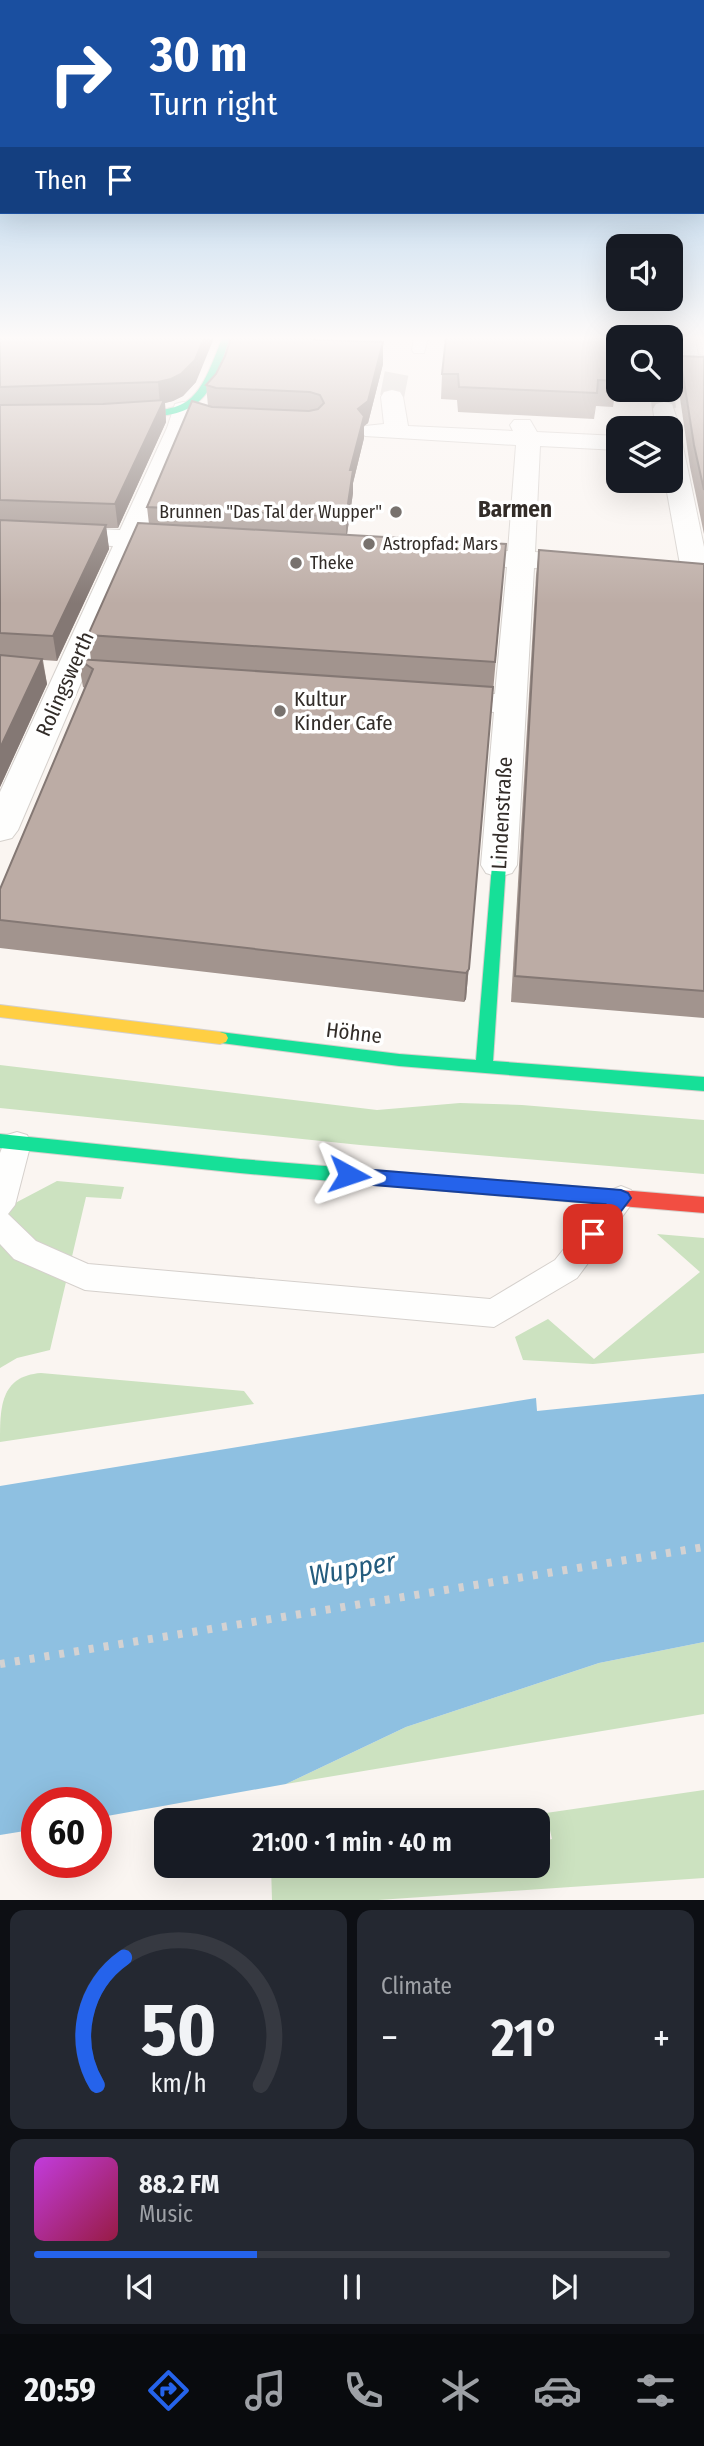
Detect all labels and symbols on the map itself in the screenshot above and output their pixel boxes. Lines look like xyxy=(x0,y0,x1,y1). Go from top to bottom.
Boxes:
district label: Barmen xyxy=(478,495,552,523)
place label: Brunnen "Das Tal der Wupper" xyxy=(159,501,382,523)
marker: Brunnen "Das Tal der Wupper" xyxy=(388,504,404,520)
place label: Astropfad: Mars xyxy=(383,533,498,555)
marker: Astropfad: Mars xyxy=(361,536,377,552)
place label: Theke xyxy=(310,552,354,574)
marker: Theke xyxy=(288,555,304,571)
street label: Rolingswerth xyxy=(30,628,100,740)
place label: Kultur Kinder Cafe xyxy=(294,686,393,736)
marker: Kultur Kinder Cafe xyxy=(272,703,288,719)
street label: Lindenstraße xyxy=(486,756,518,870)
street label: Höhne xyxy=(324,1017,384,1049)
position arrow xyxy=(312,1138,386,1212)
pin xyxy=(563,1204,623,1264)
water label: Wupper xyxy=(306,1544,399,1592)
speed limit sign: 60 xyxy=(21,1787,112,1878)

